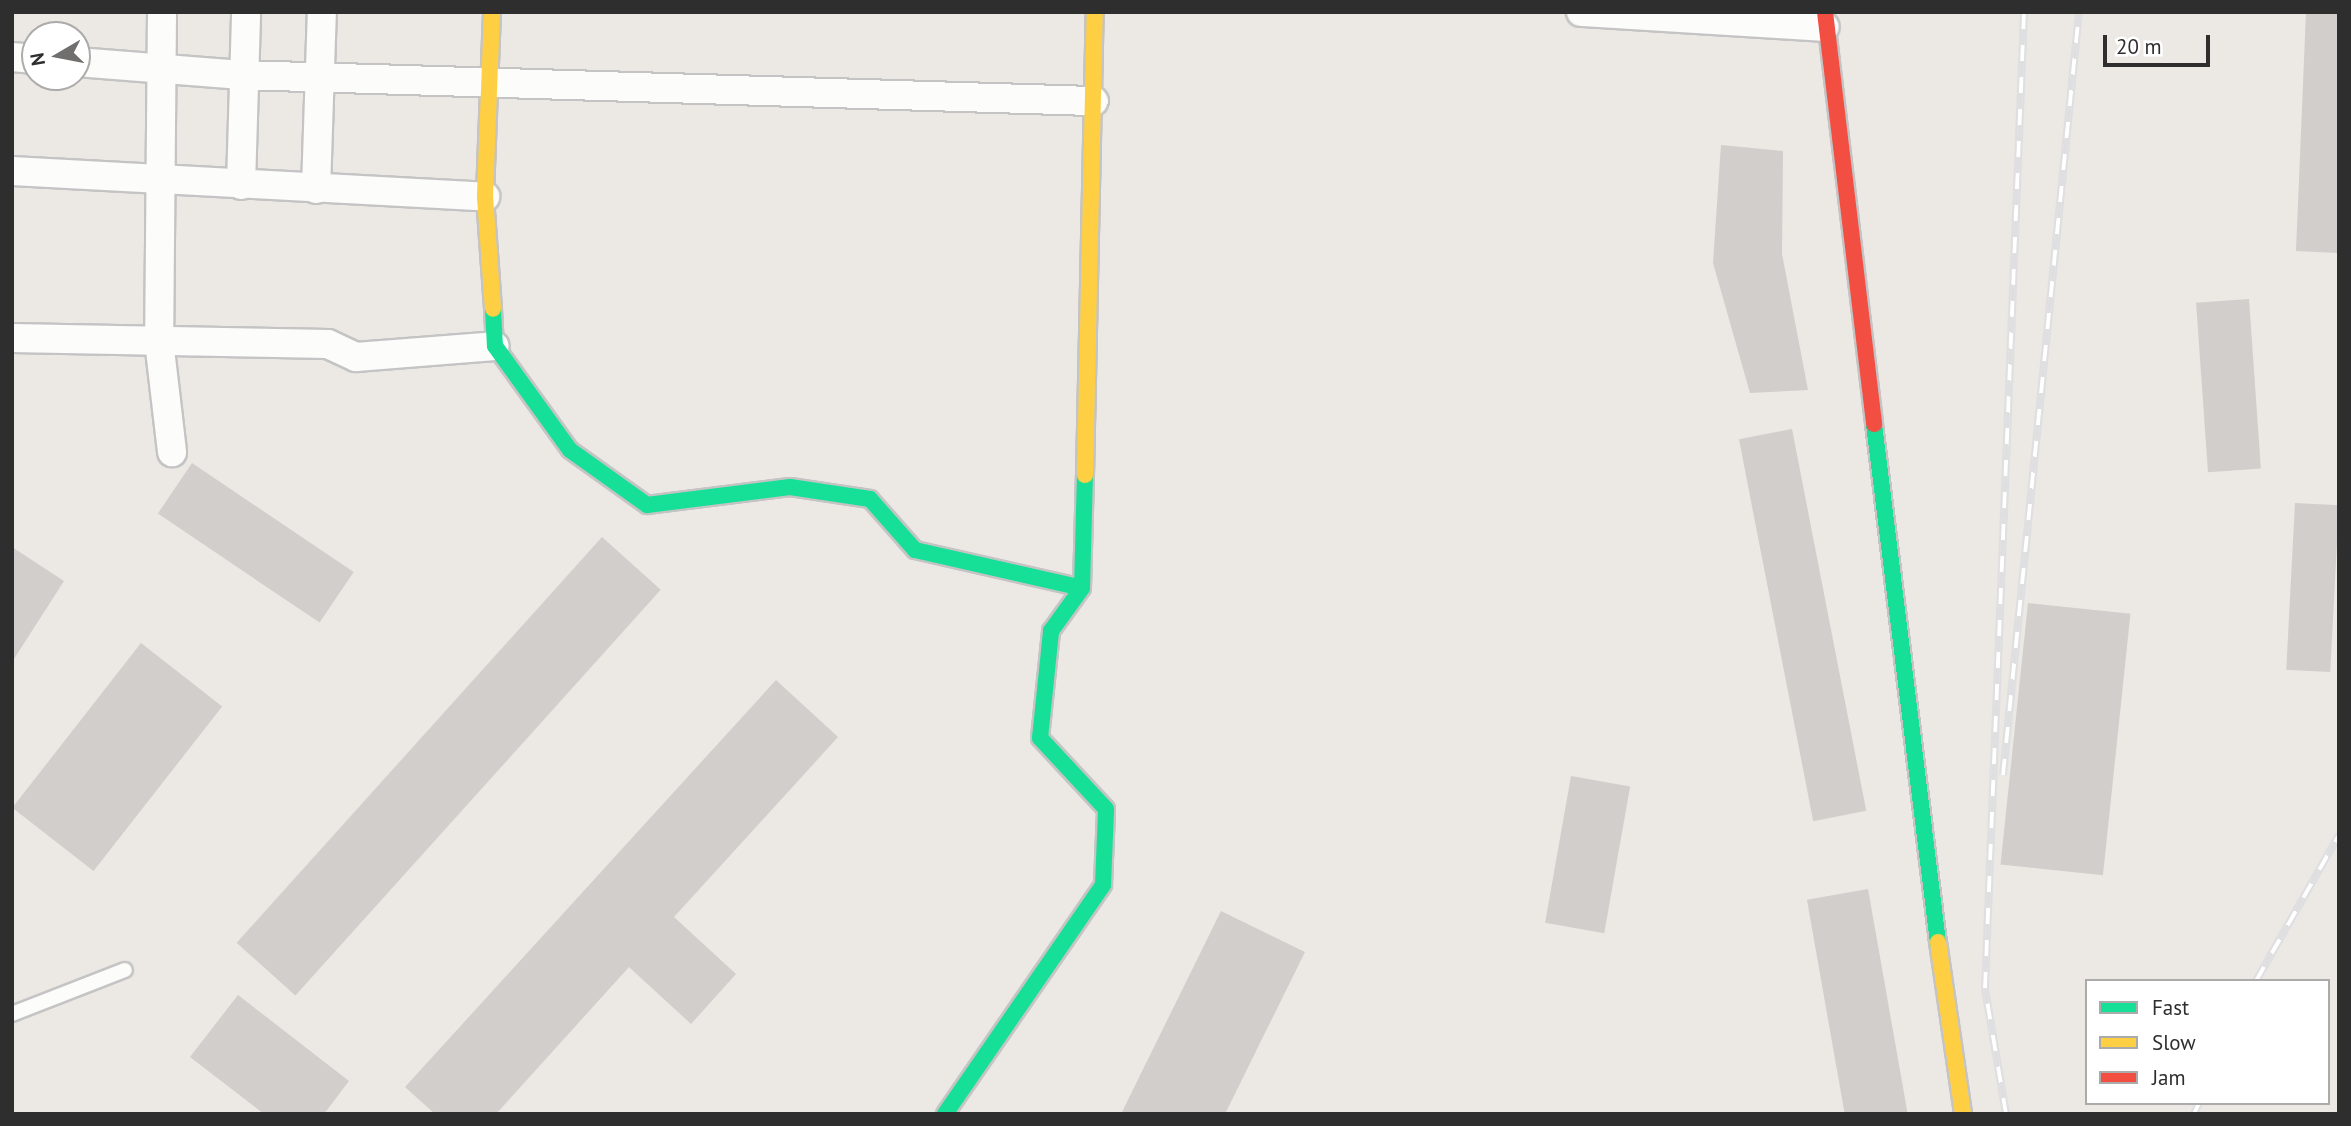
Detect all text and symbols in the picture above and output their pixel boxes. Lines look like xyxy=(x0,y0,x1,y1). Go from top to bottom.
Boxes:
north arrow xyxy=(21,21,91,91)
scale bar xyxy=(2106,21,2213,65)
text: 20 m xyxy=(2116,33,2162,60)
text: N xyxy=(24,51,50,68)
legend xyxy=(2085,979,2330,1105)
text: Fast xyxy=(2152,994,2189,1021)
text: Slow xyxy=(2152,1029,2196,1056)
text: Jam xyxy=(2152,1064,2186,1091)

